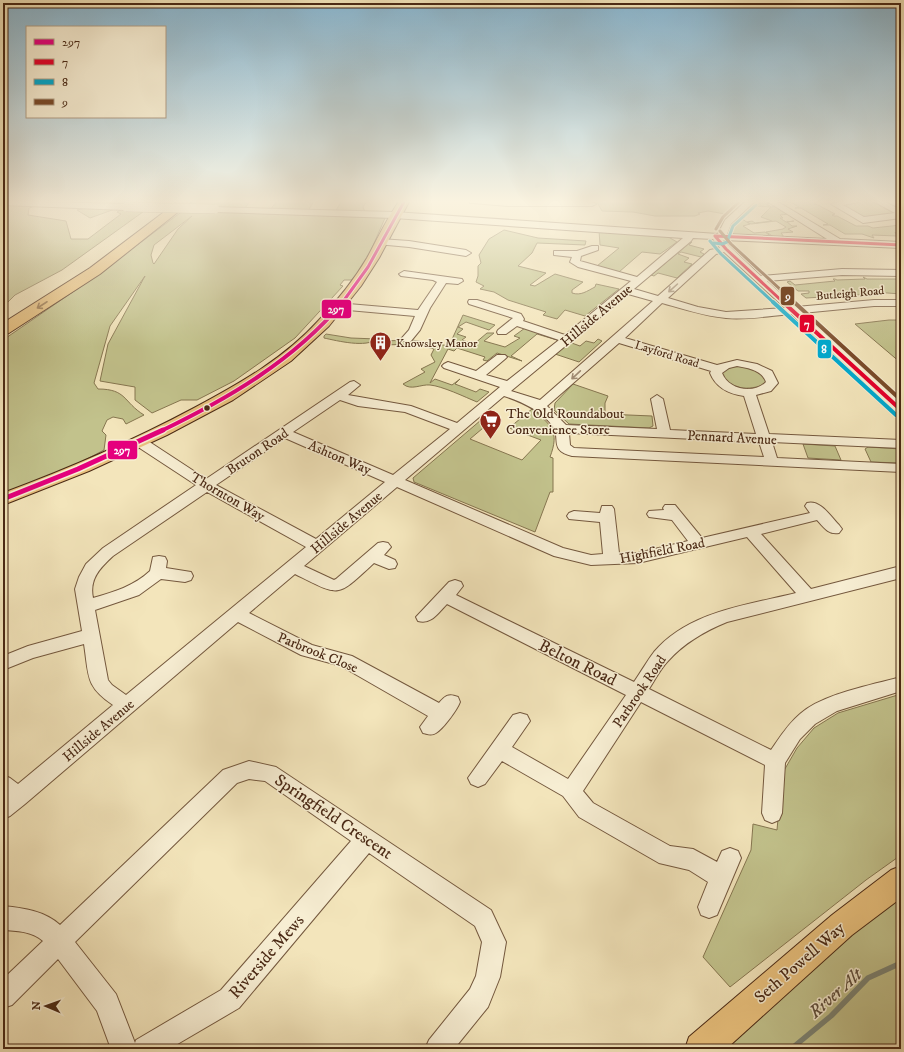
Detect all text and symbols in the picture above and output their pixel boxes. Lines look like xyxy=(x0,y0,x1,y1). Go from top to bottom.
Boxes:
legend xyxy=(26,26,166,118)
text: 297 xyxy=(62,35,80,50)
text: 7 xyxy=(62,55,68,70)
text: 8 xyxy=(62,75,68,90)
text: 9 xyxy=(61,95,68,110)
street label: Hillside Avenue xyxy=(557,280,636,351)
one-way arrow xyxy=(668,283,678,292)
street label: Butleigh Road xyxy=(815,283,885,304)
line badge: 9 xyxy=(780,286,795,306)
text: 9 xyxy=(784,290,791,304)
line badge: 297 xyxy=(321,299,352,319)
one-way arrow xyxy=(37,301,48,309)
text: 297 xyxy=(328,303,345,317)
line badge: 7 xyxy=(799,314,815,333)
text: 7 xyxy=(804,318,810,332)
building icon: Knowsley Manor xyxy=(368,330,394,363)
place label: Knowsley Manor xyxy=(396,336,478,351)
street label: Layford Road xyxy=(633,338,701,371)
line badge: 8 xyxy=(817,339,832,359)
text: 8 xyxy=(821,343,827,357)
one-way arrow xyxy=(571,370,582,379)
unlabelled marker xyxy=(202,403,212,413)
place label: The Old Roundabout Convenience Store xyxy=(506,405,625,439)
supermarket icon: The Old Roundabout Convenience Store xyxy=(477,408,503,441)
street label: Bruton Road xyxy=(223,424,292,479)
street label: Pennard Avenue xyxy=(687,427,777,449)
street label: Ashton Way xyxy=(305,437,374,479)
line badge: 297 xyxy=(107,440,138,460)
text: 297 xyxy=(114,444,131,458)
street label: Thornton Way xyxy=(187,468,268,526)
street label: Hillside Avenue xyxy=(307,487,386,558)
street label: Highfield Road xyxy=(618,534,706,568)
street label: Parbrook Close xyxy=(275,629,361,677)
street label: Belton Road xyxy=(535,635,621,691)
street label: Parbrook Road xyxy=(609,652,671,731)
street label: Hillside Avenue xyxy=(59,695,138,766)
street label: Springfield Crescent xyxy=(270,769,397,865)
street label: Riverside Mews xyxy=(224,910,310,1003)
street label: Seth Powell Way xyxy=(750,917,850,1008)
water label: River Alt xyxy=(804,963,868,1024)
north arrow xyxy=(26,986,66,1026)
text: N xyxy=(30,1001,44,1010)

